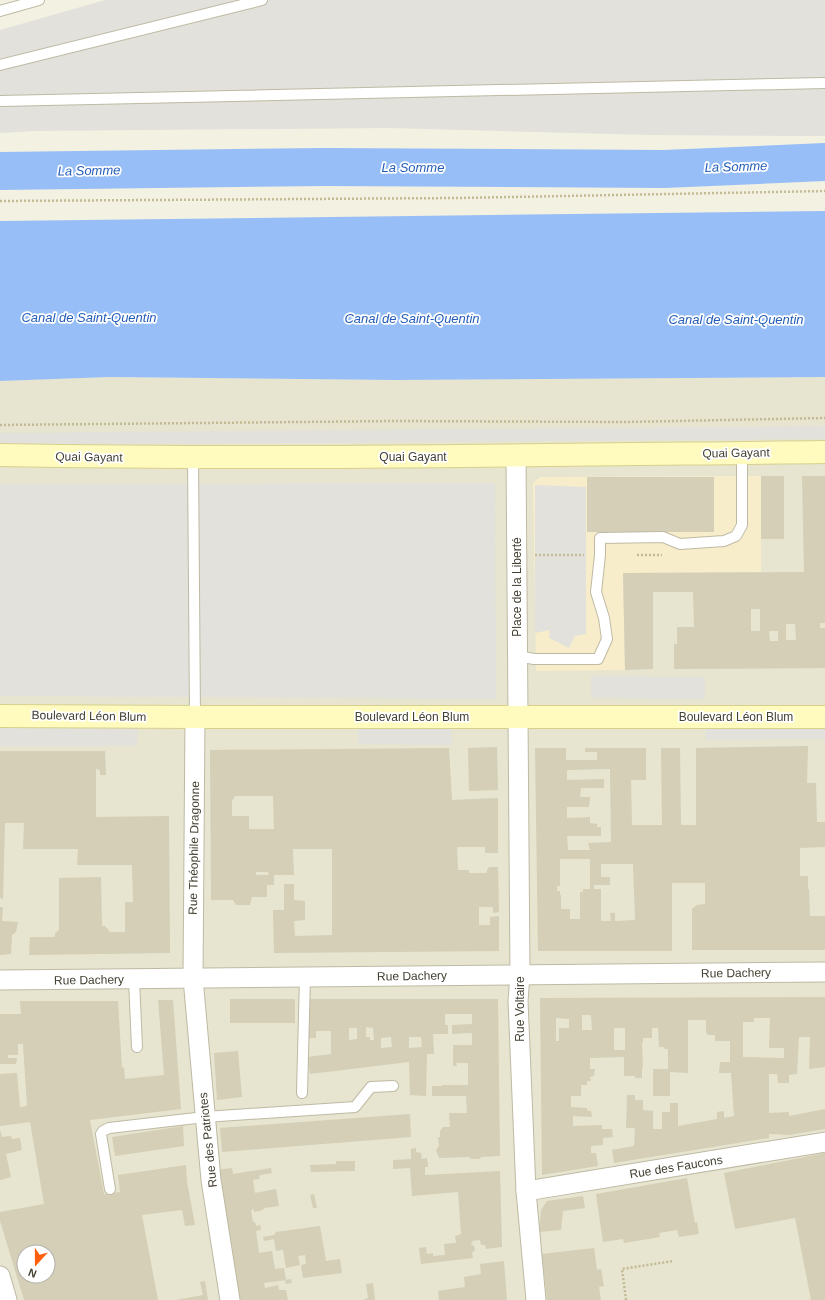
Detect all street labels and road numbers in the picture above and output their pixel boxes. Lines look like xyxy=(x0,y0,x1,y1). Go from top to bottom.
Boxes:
street label: Quai Gayant xyxy=(702,445,770,461)
street label: Quai Gayant xyxy=(55,449,123,465)
street label: Quai Gayant xyxy=(379,450,447,464)
street label: Place de la Liberté xyxy=(510,537,524,637)
street label: Boulevard Léon Blum xyxy=(32,708,146,724)
street label: Boulevard Léon Blum xyxy=(355,710,469,724)
street label: Boulevard Léon Blum xyxy=(679,710,793,724)
street label: Rue Théophile Dragonne xyxy=(186,781,202,915)
street label: Rue Dachery xyxy=(701,965,771,981)
street label: Rue Dachery xyxy=(377,968,447,984)
street label: Rue Dachery xyxy=(54,972,124,988)
street label: Rue Voltaire xyxy=(513,976,527,1042)
street label: Rue des Patriotes xyxy=(196,1092,220,1188)
street label: Rue des Faucons xyxy=(628,1153,724,1181)

